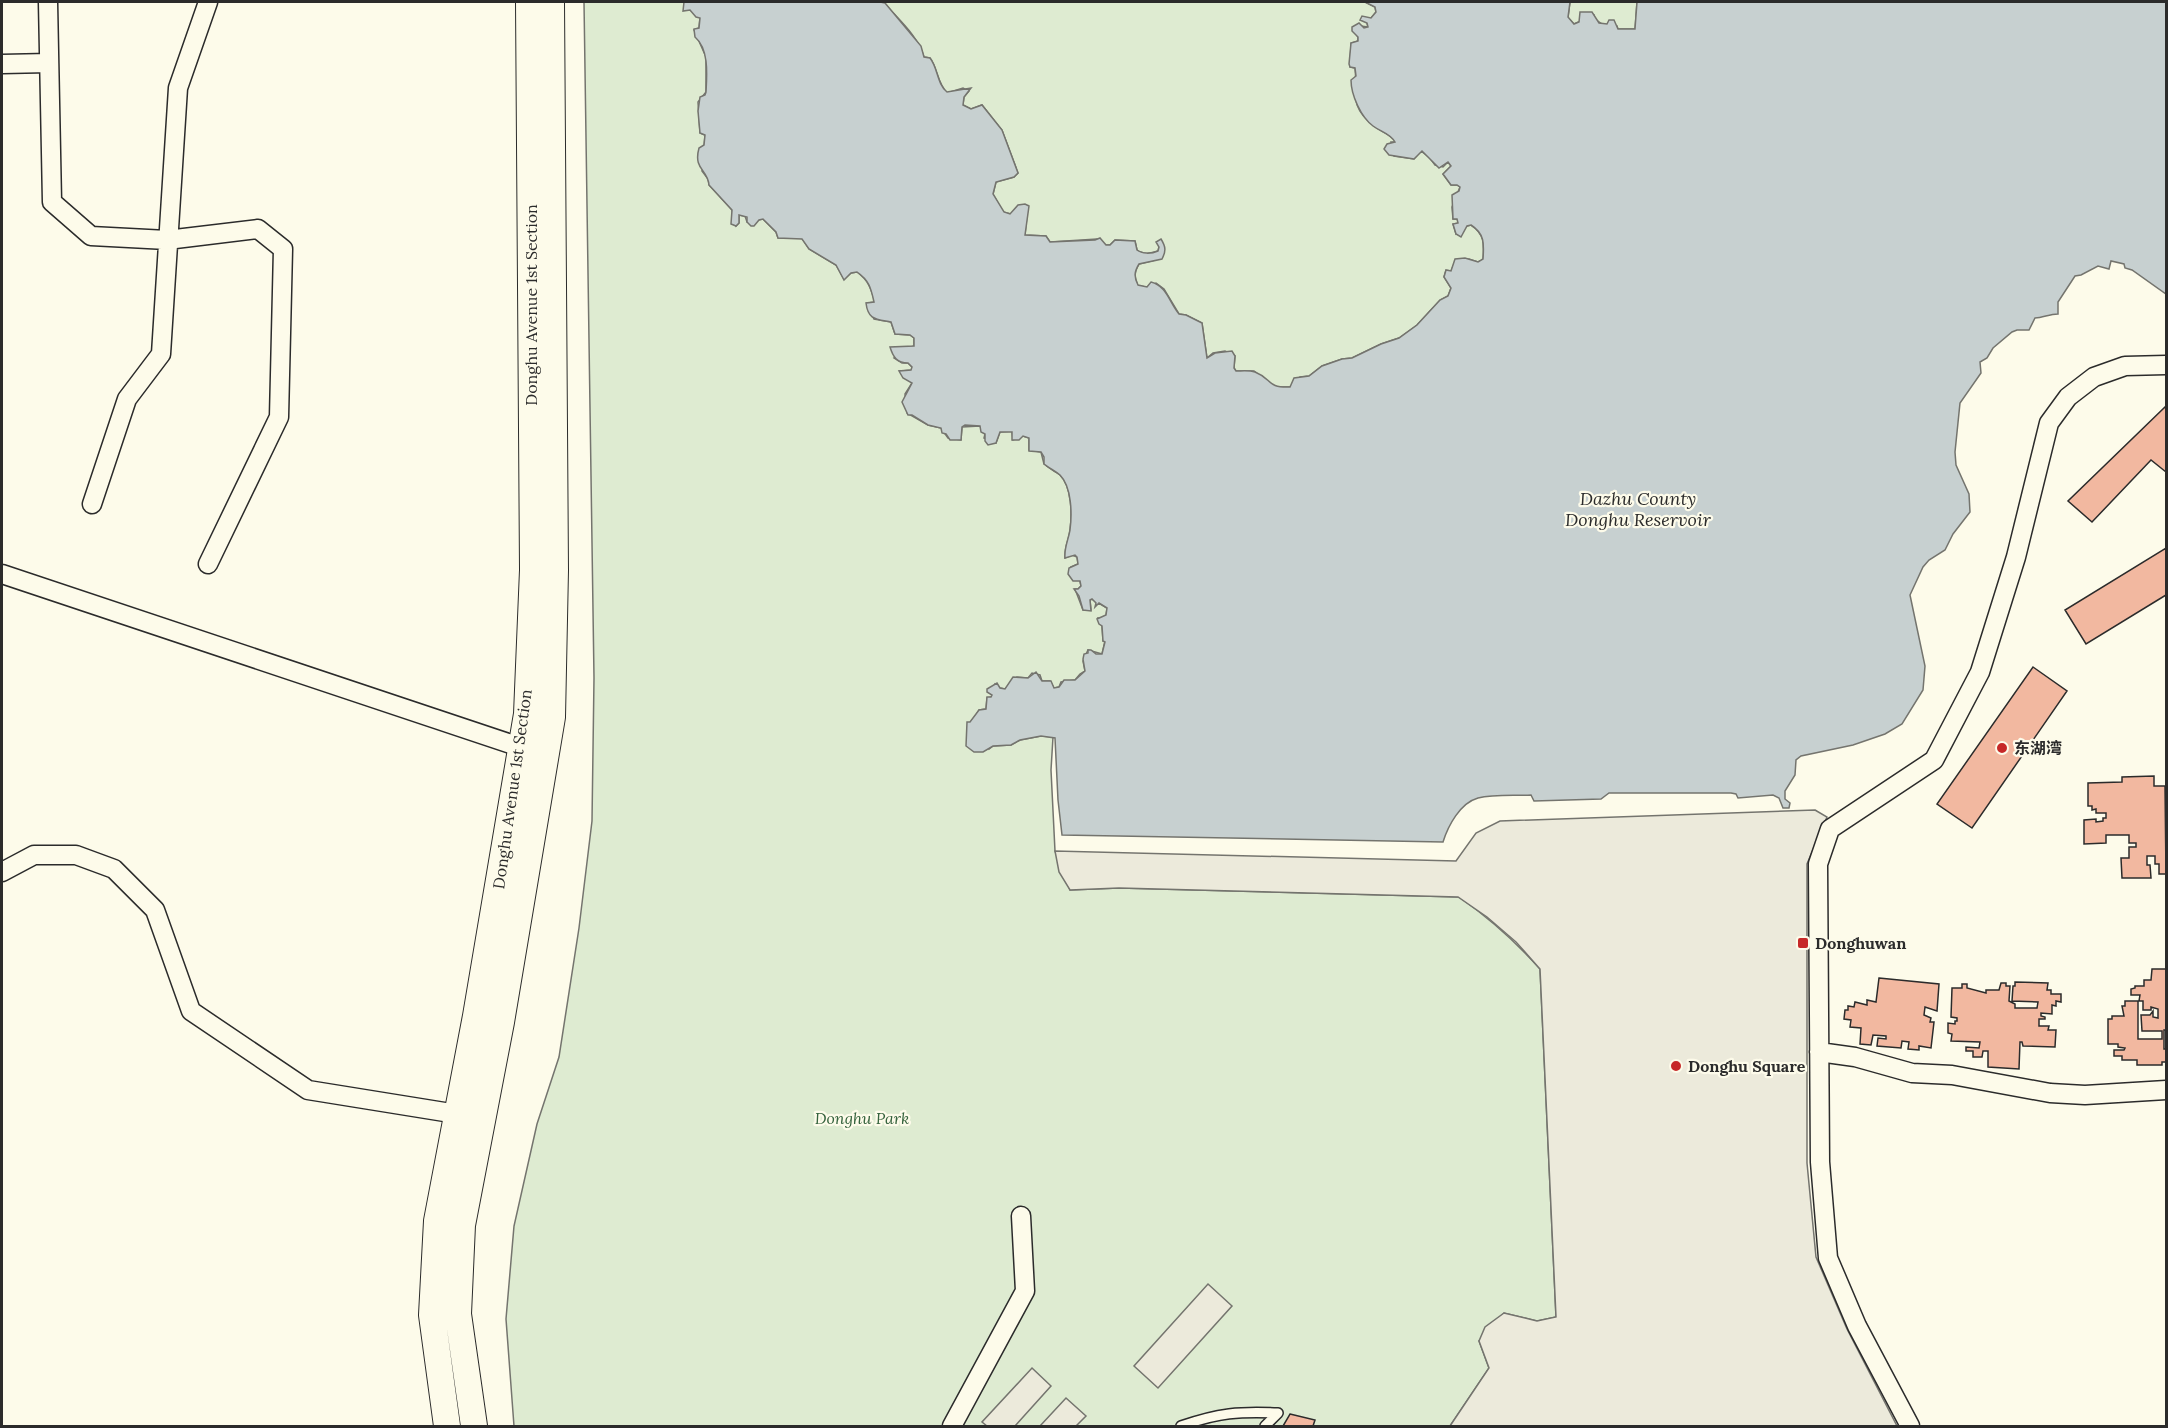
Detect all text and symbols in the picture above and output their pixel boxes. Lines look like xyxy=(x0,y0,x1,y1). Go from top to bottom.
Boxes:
street label: Donghu Avenue 1st Section xyxy=(521,204,541,406)
water label: Dazhu County Donghu Reservoir xyxy=(1565,487,1712,531)
street label: Donghu Avenue 1st Section xyxy=(488,688,536,890)
place label: 东湖湾 xyxy=(2014,738,2062,758)
marker: 东湖湾 xyxy=(1995,741,2009,755)
place label: Donghuwan xyxy=(1815,933,1906,953)
marker: Donghuwan xyxy=(1796,936,1810,950)
place label: Donghu Square xyxy=(1688,1056,1806,1076)
marker: Donghu Square xyxy=(1669,1059,1683,1073)
park label: Donghu Park xyxy=(815,1108,909,1128)

